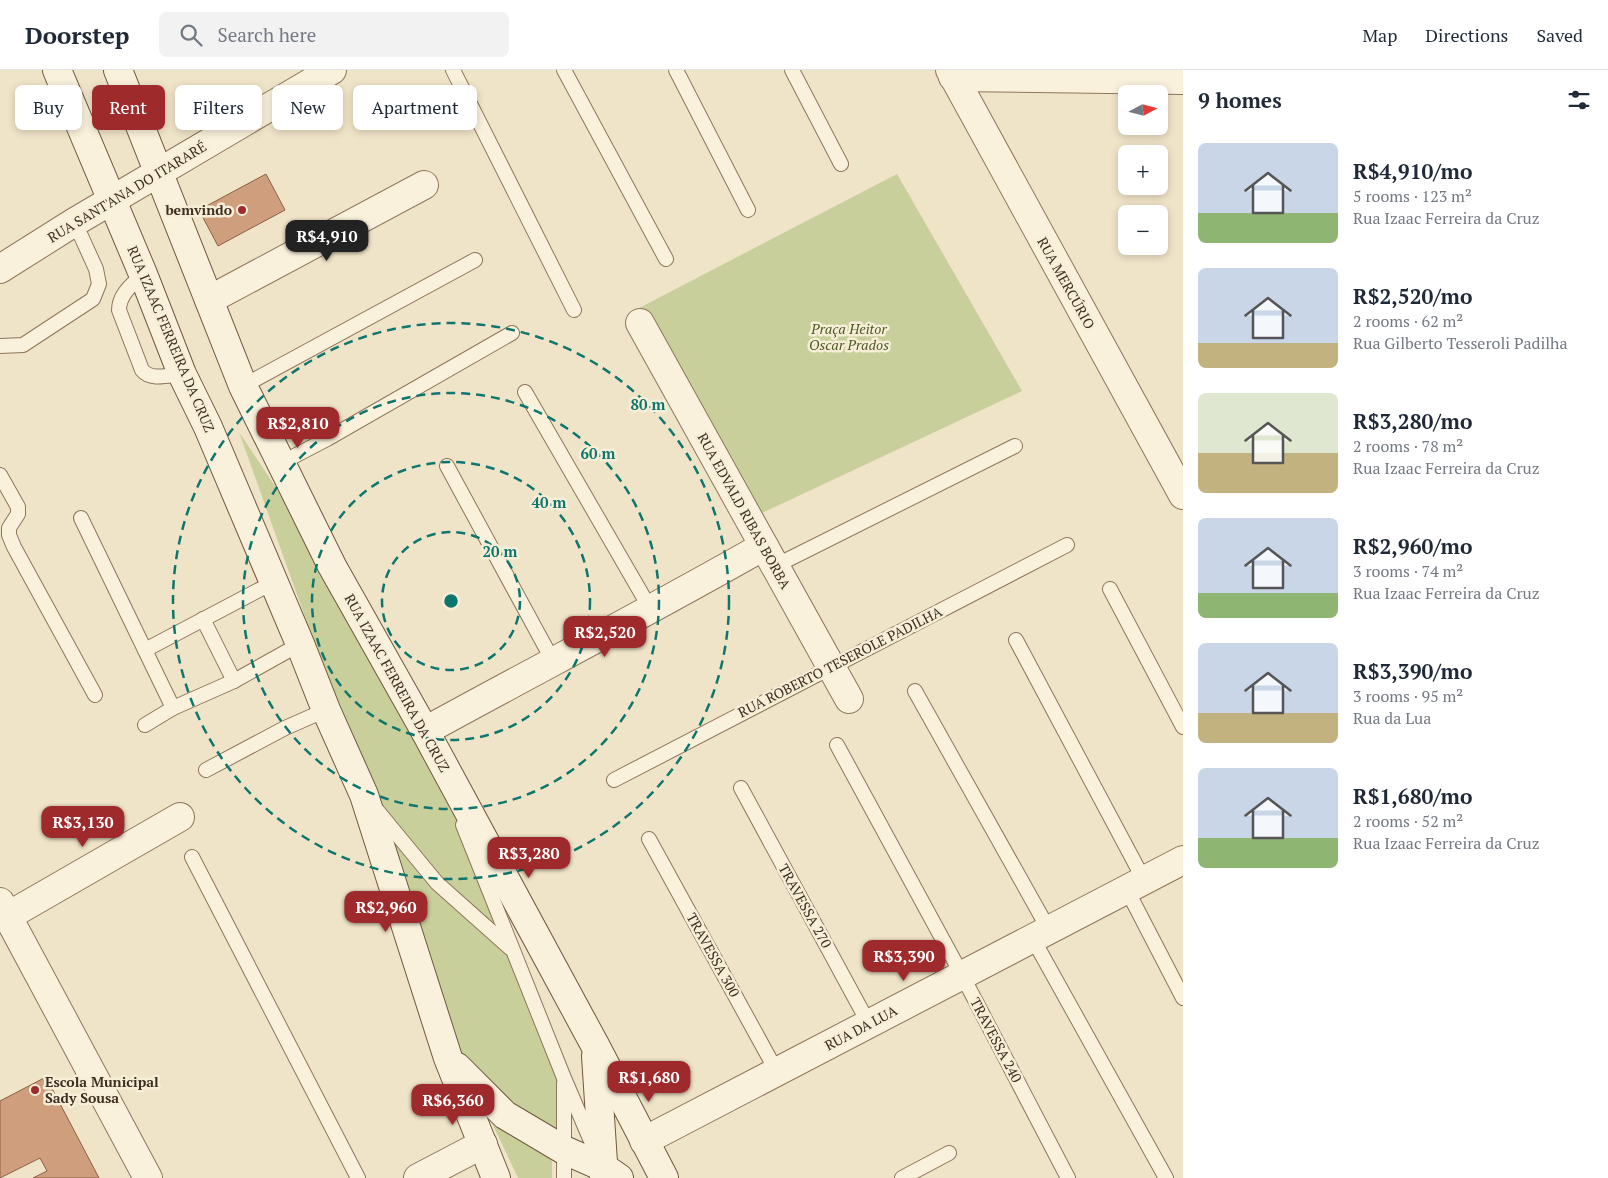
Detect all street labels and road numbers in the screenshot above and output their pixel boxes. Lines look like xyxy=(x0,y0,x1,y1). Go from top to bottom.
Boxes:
street label: RUA SANT'ANA DO ITARARÉ xyxy=(44,137,210,247)
street label: RUA MERCÚRIO xyxy=(1033,233,1100,332)
street label: RUA IZAAC FERREIRA DA CRUZ xyxy=(123,243,219,435)
street label: RUA EDVALD RIBAS BORBA xyxy=(693,429,796,593)
street label: RUA IZAAC FERREIRA DA CRUZ xyxy=(340,590,454,775)
street label: RUA ROBERTO TESEROLE PADILHA xyxy=(734,601,945,721)
street label: TRAVESSA 270 xyxy=(774,860,836,951)
street label: TRAVESSA 300 xyxy=(682,909,744,1000)
street label: TRAVESSA 240 xyxy=(966,994,1027,1086)
street label: RUA DA LUA xyxy=(821,1000,901,1055)

